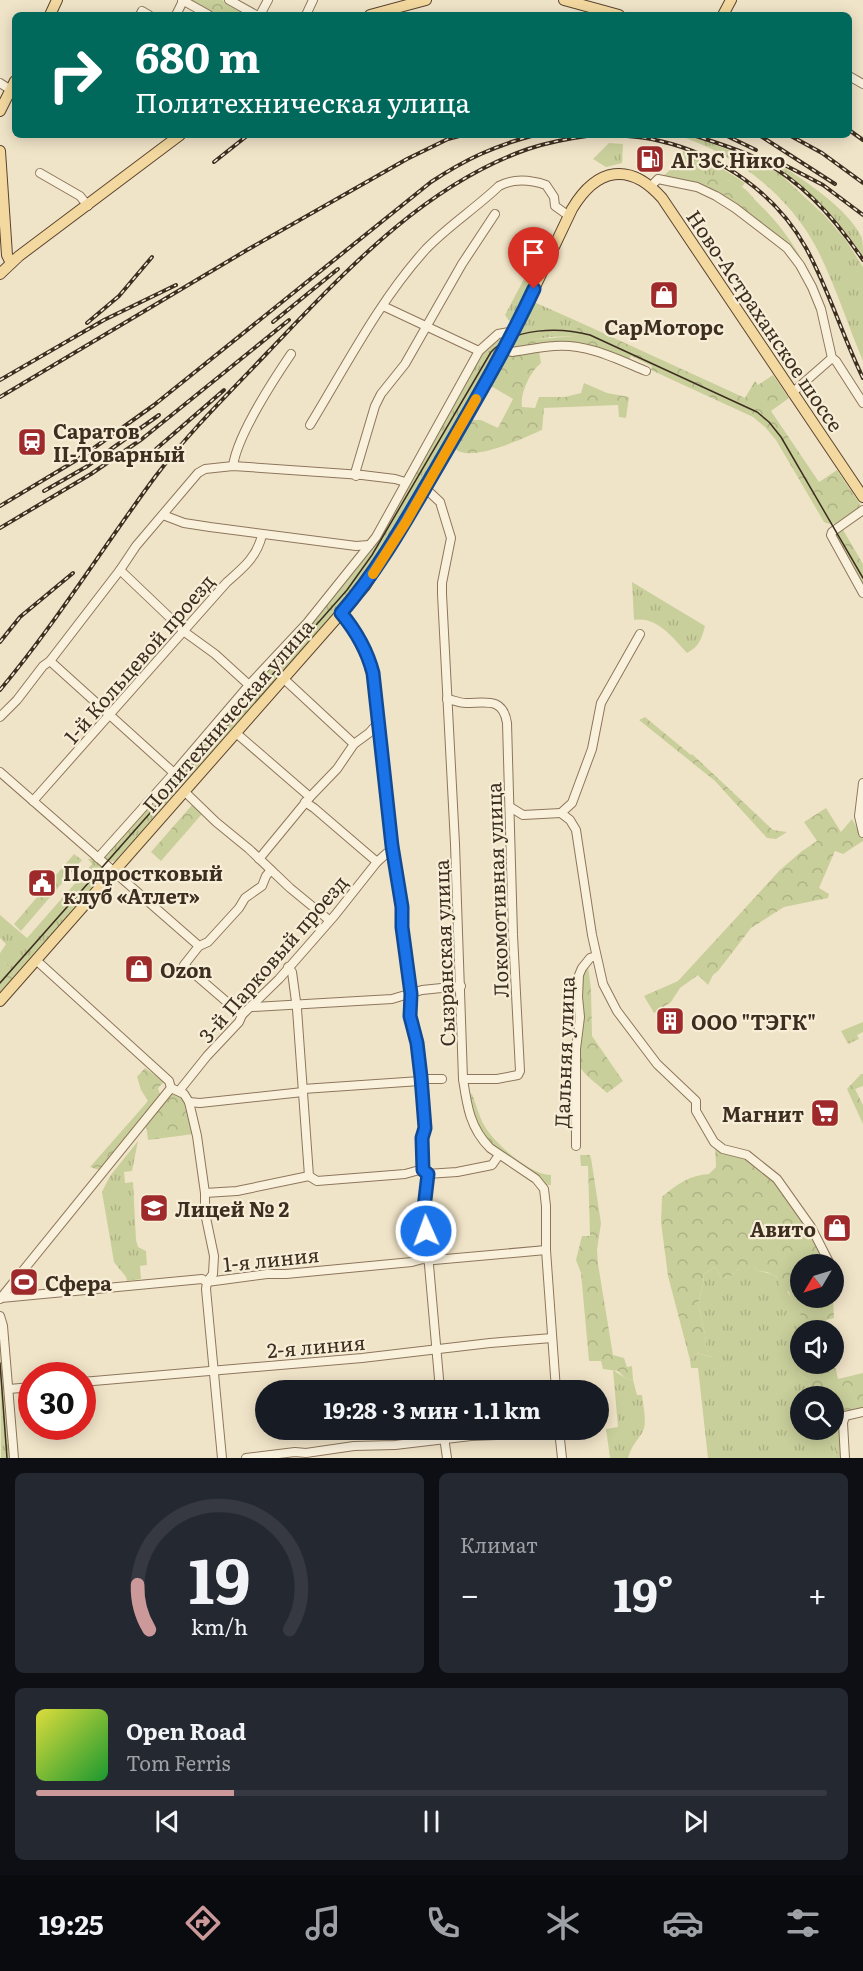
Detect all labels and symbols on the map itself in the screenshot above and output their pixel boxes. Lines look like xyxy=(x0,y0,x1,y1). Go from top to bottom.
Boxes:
fuel station icon: АГЗС Нико xyxy=(634,143,666,175)
place label: АГЗС Нико xyxy=(671,144,785,174)
street label: Ново-Астраханское шоссе xyxy=(680,203,852,437)
pin xyxy=(508,227,559,289)
shop icon: СарМоторс xyxy=(648,279,680,311)
place label: СарМоторс xyxy=(604,311,724,341)
place label: Саратов II-Товарный xyxy=(53,415,185,468)
station icon: Саратов II-Товарный xyxy=(16,426,48,458)
street label: 1-й Кольцевой проезд xyxy=(56,566,220,750)
street label: Политехническая улица xyxy=(134,611,320,819)
street label: Локомотивная улица xyxy=(477,782,515,998)
place label: Подростковый клуб «Атлет» xyxy=(63,857,223,910)
street label: Сызранская улица xyxy=(425,859,461,1047)
public building icon: Подростковый клуб «Атлет» xyxy=(26,867,58,899)
street label: 3-й Парковый проезд xyxy=(190,867,354,1049)
shop icon: Ozon xyxy=(123,953,155,985)
place label: Ozon xyxy=(160,954,212,984)
street label: Дальняя улица xyxy=(545,975,581,1128)
building icon: ООО "ТЭГК" xyxy=(654,1005,686,1037)
place label: ООО "ТЭГК" xyxy=(691,1006,816,1036)
supermarket icon: Магнит xyxy=(809,1097,841,1129)
place label: Магнит xyxy=(722,1098,804,1128)
school or university icon: Лицей № 2 xyxy=(138,1192,170,1224)
place label: Лицей № 2 xyxy=(175,1193,289,1223)
position arrow xyxy=(394,1199,458,1263)
shop icon: Авито xyxy=(821,1212,853,1244)
place label: Авито xyxy=(750,1213,816,1243)
street label: 1-я линия xyxy=(221,1238,321,1278)
north arrow xyxy=(790,1254,844,1308)
sports icon: Сфера xyxy=(8,1266,40,1298)
place label: Сфера xyxy=(45,1267,112,1297)
street label: 2-я линия xyxy=(266,1326,366,1364)
speed limit sign: 30 xyxy=(18,1362,96,1440)

